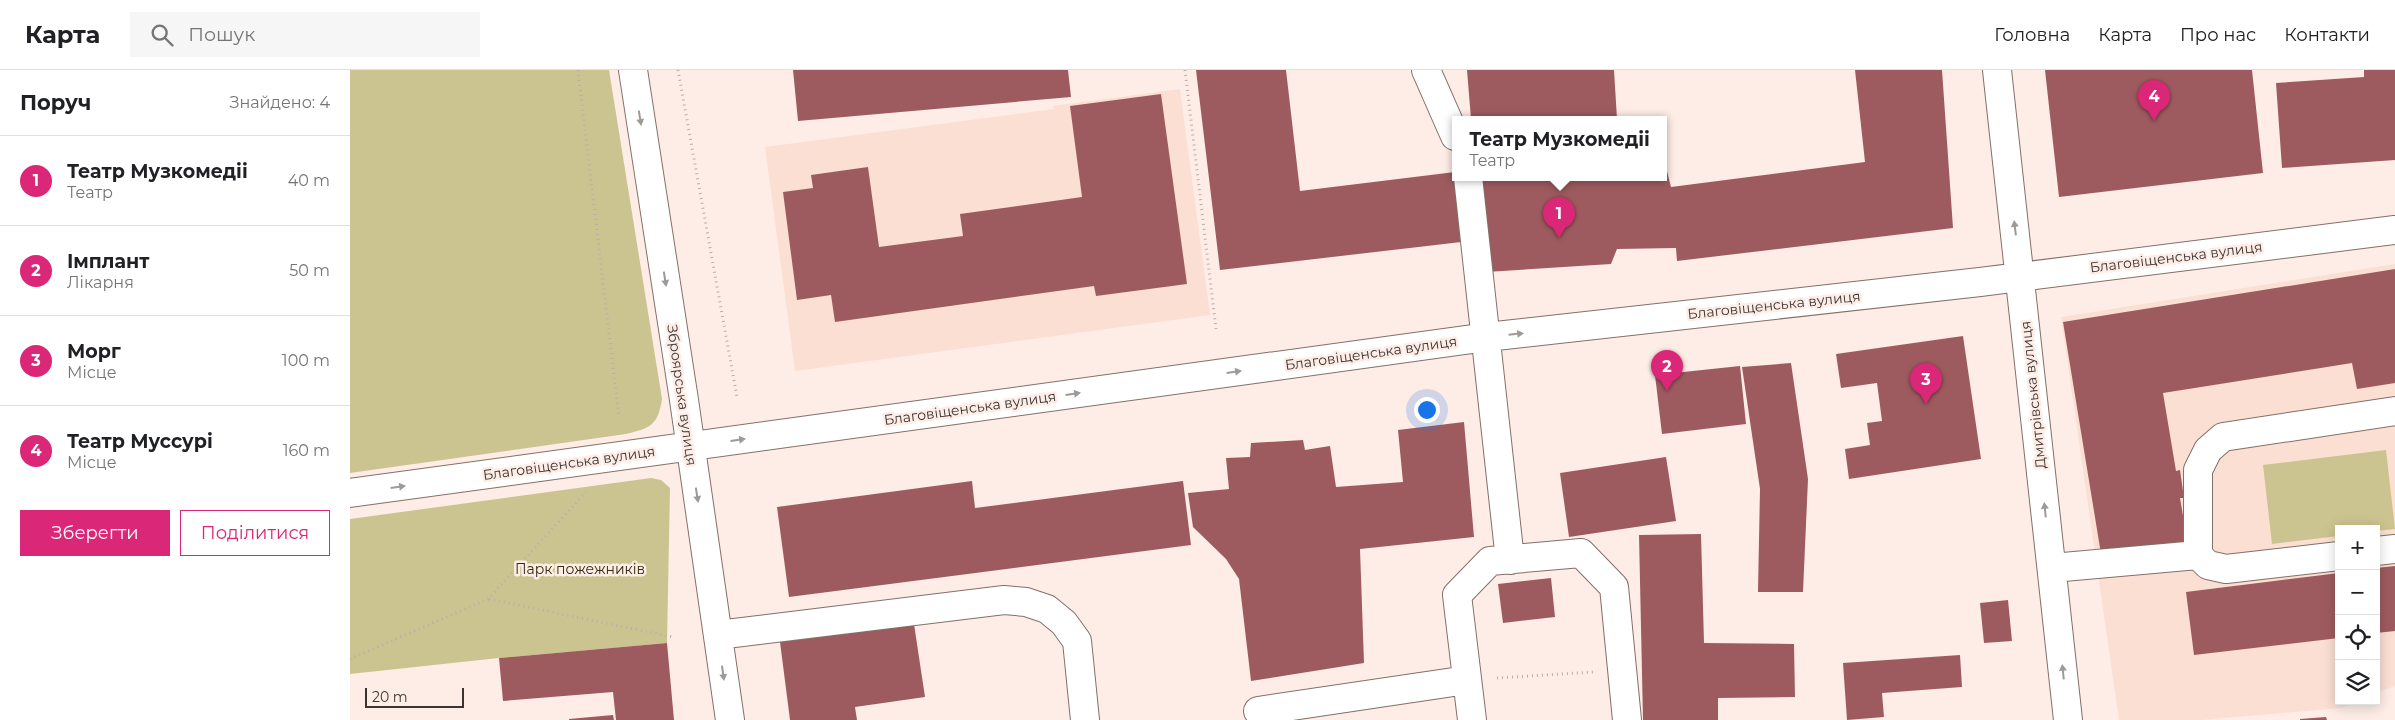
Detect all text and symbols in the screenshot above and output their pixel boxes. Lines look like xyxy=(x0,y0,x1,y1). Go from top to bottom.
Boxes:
search box xyxy=(130,12,480,57)
text: Карта xyxy=(25,20,100,49)
icon: search xyxy=(148,21,176,49)
text: Пошук xyxy=(188,23,255,46)
text: Головна xyxy=(1994,24,2070,46)
text: Карта xyxy=(2098,24,2152,46)
text: Про нас xyxy=(2180,24,2256,46)
text: Контакти xyxy=(2284,24,2370,46)
pin: 4 xyxy=(2138,80,2170,121)
text: Поруч xyxy=(20,90,91,115)
text: Знайдено: 4 xyxy=(229,93,330,112)
one-way arrow xyxy=(636,111,644,127)
popup xyxy=(1452,116,1667,181)
text: Театр Музкомедіі xyxy=(1469,128,1650,151)
text: Театр xyxy=(1469,151,1515,170)
text: Театр Музкомедіі xyxy=(67,160,248,183)
text: 1 xyxy=(33,171,39,190)
text: 40 m xyxy=(288,171,330,190)
text: Театр xyxy=(67,183,113,202)
pin: 1 xyxy=(1543,197,1575,238)
one-way arrow xyxy=(2011,219,2019,235)
street label: Благовіщенська вулиця xyxy=(2089,237,2263,277)
text: Імплант xyxy=(67,250,149,273)
text: 2 xyxy=(31,261,41,280)
text: 50 m xyxy=(289,261,330,280)
one-way arrow xyxy=(661,271,669,287)
text: Лікарня xyxy=(67,273,134,292)
street label: Благовіщенська вулиця xyxy=(1687,287,1861,323)
street label: Дмитрівська вулиця xyxy=(2016,320,2050,470)
street label: Зброярська вулиця xyxy=(663,323,701,467)
one-way arrow xyxy=(1508,330,1524,338)
street label: Благовіщенська вулиця xyxy=(1284,332,1458,374)
text: Морг xyxy=(67,340,121,363)
pin: 2 xyxy=(1651,350,1683,391)
text: 3 xyxy=(31,351,41,370)
text: 100 m xyxy=(282,351,330,370)
text: Місце xyxy=(67,363,117,382)
pin: 3 xyxy=(1910,363,1942,404)
one-way arrow xyxy=(1226,367,1242,375)
street label: Благовіщенська вулиця xyxy=(883,387,1057,429)
one-way arrow xyxy=(1065,390,1081,398)
your location xyxy=(1414,397,1440,423)
text: Театр Муссурі xyxy=(67,430,213,453)
one-way arrow xyxy=(731,436,747,444)
text: 4 xyxy=(30,441,42,460)
text: 160 m xyxy=(283,441,330,460)
street label: Благовіщенська вулиця xyxy=(482,442,656,484)
text: Місце xyxy=(67,453,117,472)
one-way arrow xyxy=(391,483,407,491)
one-way arrow xyxy=(694,487,702,503)
one-way arrow xyxy=(2041,502,2049,518)
button: Зберегти xyxy=(20,510,170,556)
button: Поділитися xyxy=(180,510,330,556)
map controls xyxy=(2335,525,2380,705)
button: + xyxy=(2335,525,2380,570)
park label: Парк пожежників xyxy=(515,560,645,578)
button: − xyxy=(2335,570,2380,615)
button: locate xyxy=(2335,615,2380,660)
button: layers xyxy=(2335,660,2380,705)
one-way arrow xyxy=(2059,663,2067,679)
one-way arrow xyxy=(719,665,727,681)
scale bar xyxy=(365,685,464,708)
text: 20 m xyxy=(372,688,408,706)

